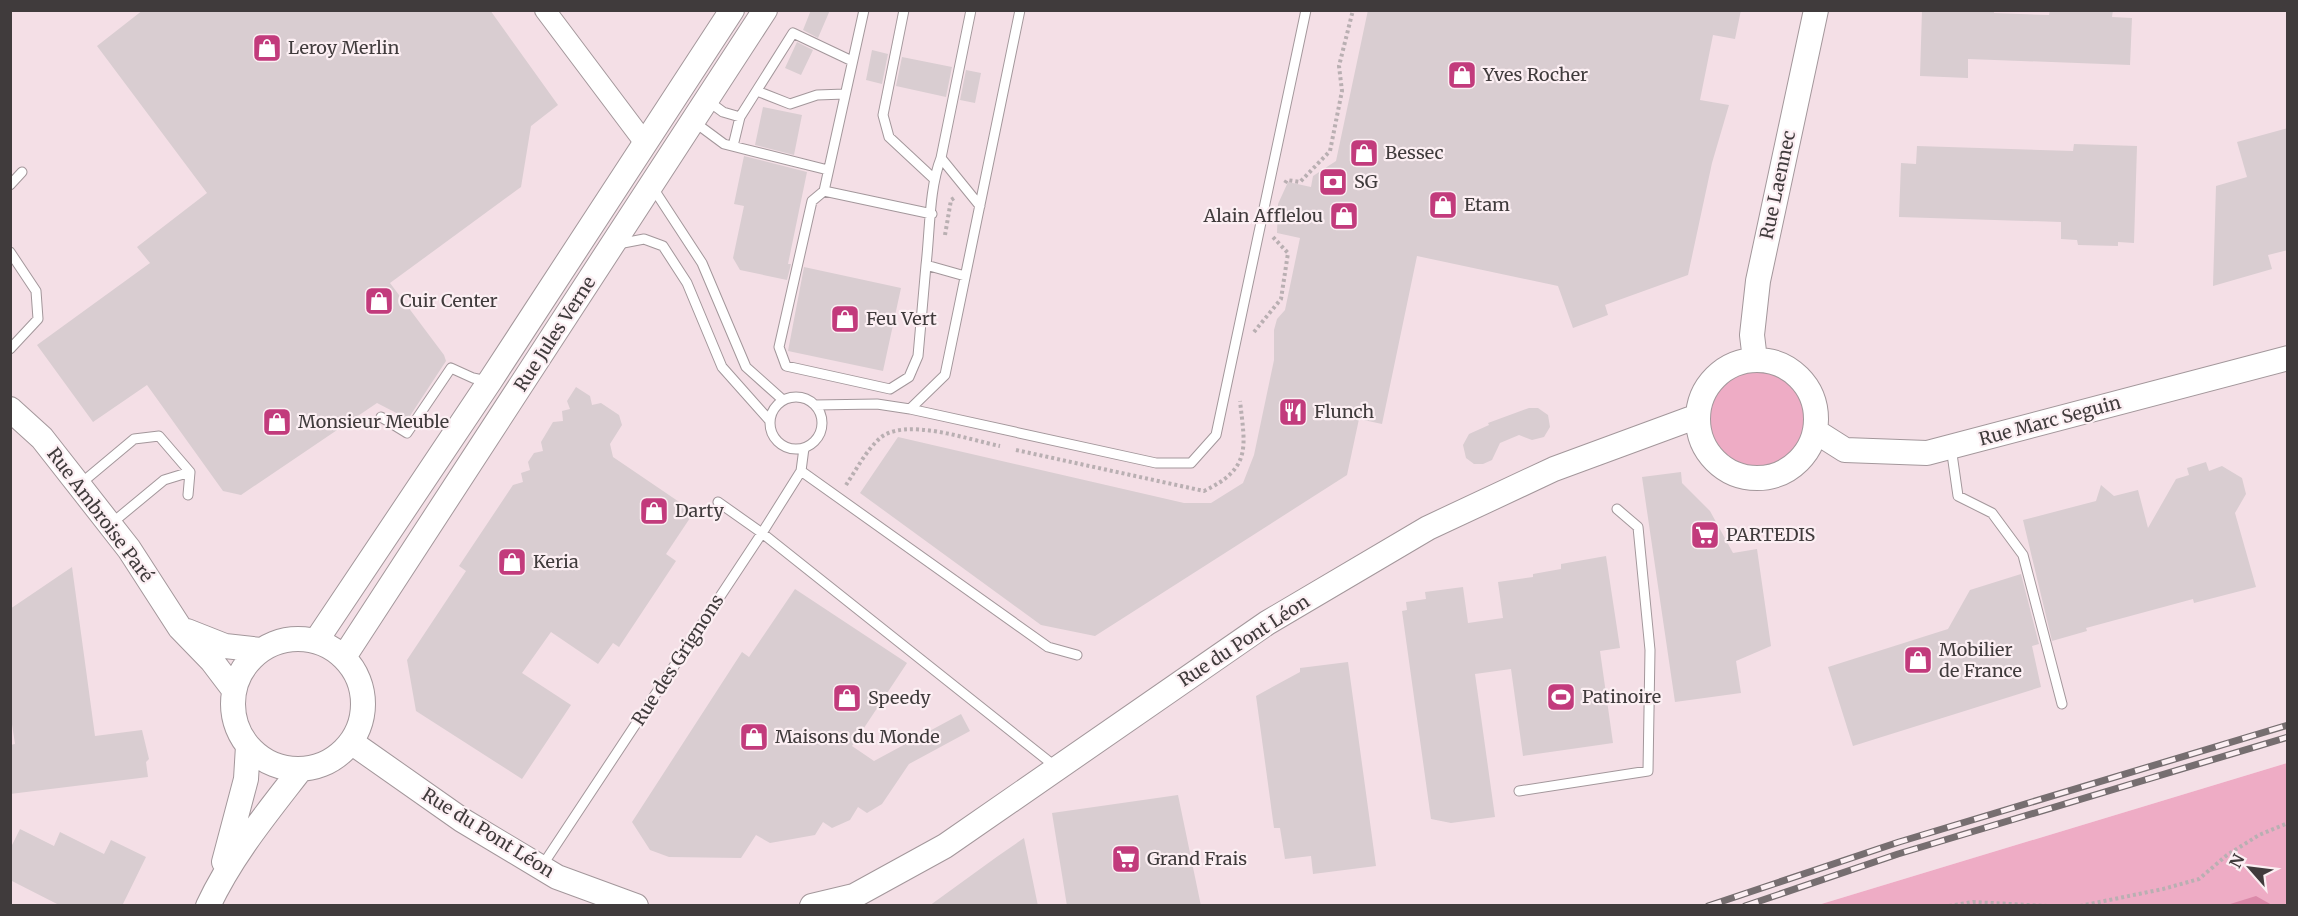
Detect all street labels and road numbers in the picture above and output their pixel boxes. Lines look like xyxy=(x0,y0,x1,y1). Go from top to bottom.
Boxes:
street label: Rue Laennec xyxy=(1755,128,1800,241)
street label: Rue Jules Verne xyxy=(509,272,600,396)
street label: Rue Marc Seguin xyxy=(1976,391,2123,451)
street label: Rue Ambroise Paré xyxy=(42,443,159,587)
street label: Rue des Grignons xyxy=(627,590,729,730)
street label: Rue du Pont Léon xyxy=(1174,590,1314,692)
street label: Rue du Pont Léon xyxy=(418,783,559,883)

